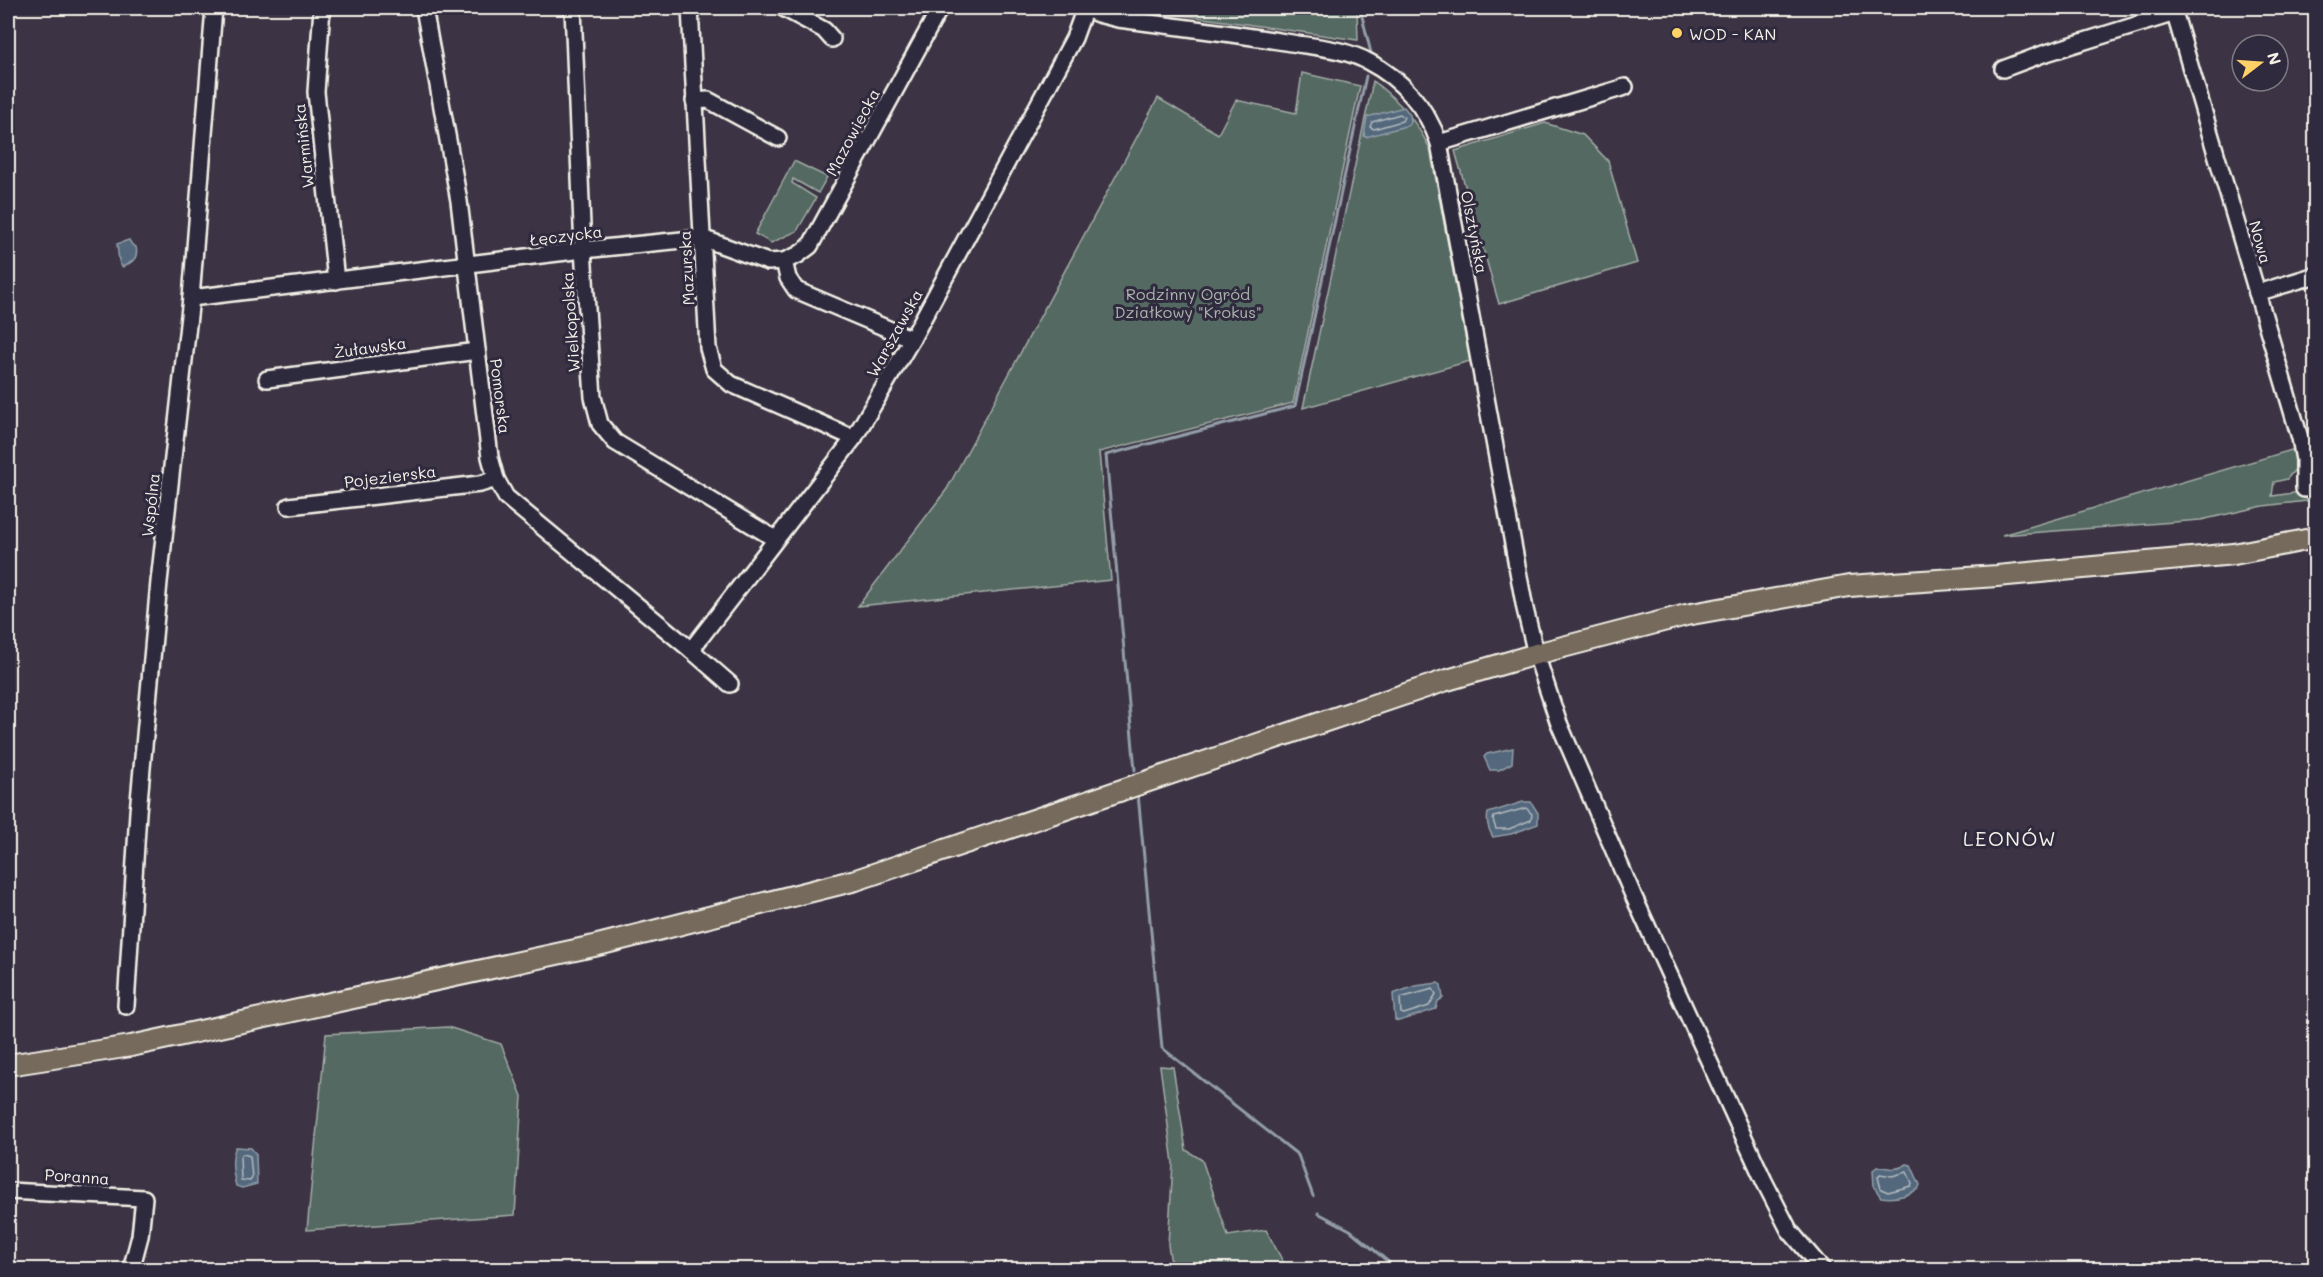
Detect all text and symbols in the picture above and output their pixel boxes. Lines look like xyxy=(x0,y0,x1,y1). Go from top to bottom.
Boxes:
place label: WOD - KAN xyxy=(1689,23,1776,44)
marker: WOD - KAN xyxy=(1670,26,1684,40)
north arrow xyxy=(2230,33,2290,93)
text: N xyxy=(2263,50,2287,67)
street label: Mazowiecka xyxy=(820,85,884,179)
street label: Warmińska xyxy=(288,103,318,189)
street label: Olsztyńska xyxy=(1457,189,1493,275)
street label: Nowa xyxy=(2245,218,2277,266)
street label: Łęczycka xyxy=(529,220,603,250)
street label: Mazurska xyxy=(674,230,698,306)
street label: Wielkopolska xyxy=(556,271,584,373)
park label: Rodzinny Ogród Działkowy "Krokus" xyxy=(1114,283,1262,322)
street label: Warszawska xyxy=(861,285,927,381)
street label: Żuławska xyxy=(332,332,408,362)
street label: Pomorska xyxy=(486,357,516,435)
street label: Pojezierska xyxy=(343,460,437,492)
street label: Wspólna xyxy=(136,472,164,538)
district label: LEONÓW xyxy=(1963,825,2057,851)
street label: Poranna xyxy=(44,1163,110,1189)

